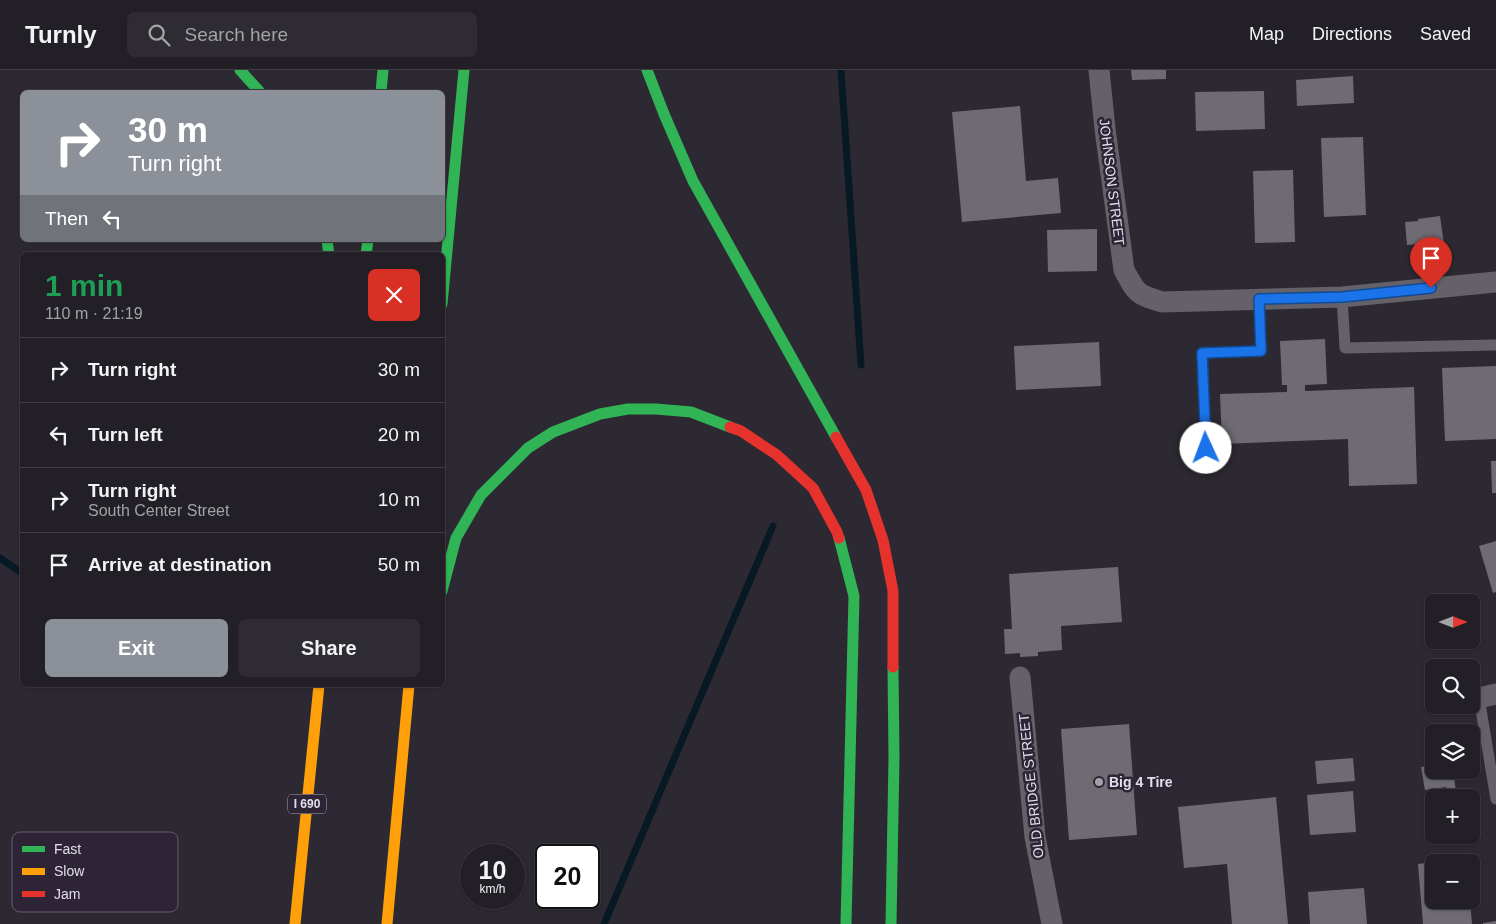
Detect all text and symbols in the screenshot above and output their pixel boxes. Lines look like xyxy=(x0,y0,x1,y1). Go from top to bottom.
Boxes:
search box xyxy=(127,12,477,57)
text: Turnly xyxy=(25,21,97,48)
icon: search xyxy=(145,21,173,49)
text: Search here xyxy=(185,24,288,45)
text: Map xyxy=(1249,24,1284,44)
text: Directions xyxy=(1312,24,1392,44)
text: Saved xyxy=(1420,24,1471,44)
icon: right xyxy=(45,110,110,175)
text: 30 m xyxy=(128,110,208,149)
street label: JOHNSON STREET xyxy=(1096,118,1128,247)
text: Turn right xyxy=(128,151,221,176)
icon: left xyxy=(98,205,126,233)
text: Then xyxy=(45,208,88,229)
pin xyxy=(1410,237,1452,288)
icon: arrive xyxy=(1417,244,1445,272)
text: 1 min xyxy=(45,269,123,302)
button: close xyxy=(368,269,420,321)
text: 110 m · 21:19 xyxy=(45,305,143,322)
icon: right xyxy=(45,356,73,384)
text: Turn right xyxy=(88,359,176,380)
text: 30 m xyxy=(378,359,420,380)
icon: left xyxy=(45,421,73,449)
position arrow xyxy=(1179,421,1231,473)
text: Turn left xyxy=(88,424,163,445)
text: 20 m xyxy=(378,424,420,445)
text: Turn right xyxy=(88,480,176,501)
icon: right xyxy=(45,486,73,514)
text: 10 m xyxy=(378,489,420,510)
text: South Center Street xyxy=(88,502,229,519)
icon: arrive xyxy=(45,551,73,579)
text: Arrive at destination xyxy=(88,554,272,575)
text: 50 m xyxy=(378,554,420,575)
north arrow xyxy=(1425,594,1480,649)
map controls xyxy=(1425,594,1480,909)
button: Exit xyxy=(45,619,228,677)
button: Share xyxy=(238,619,420,677)
button: search xyxy=(1425,659,1480,714)
street label: OLD BRIDGE STREET xyxy=(1015,712,1047,859)
button: layers xyxy=(1425,724,1480,779)
place label: Big 4 Tire xyxy=(1109,774,1173,790)
marker: Big 4 Tire xyxy=(1093,776,1105,788)
button: + xyxy=(1425,789,1480,844)
road number: I 690 xyxy=(288,794,326,814)
legend xyxy=(12,832,178,912)
text: Fast xyxy=(54,841,81,857)
speed limit sign: 20 xyxy=(535,844,600,909)
button: − xyxy=(1425,854,1480,909)
text: 10 xyxy=(479,856,506,884)
text: Slow xyxy=(54,863,85,879)
text: km/h xyxy=(479,882,506,896)
text: Jam xyxy=(54,886,80,902)

